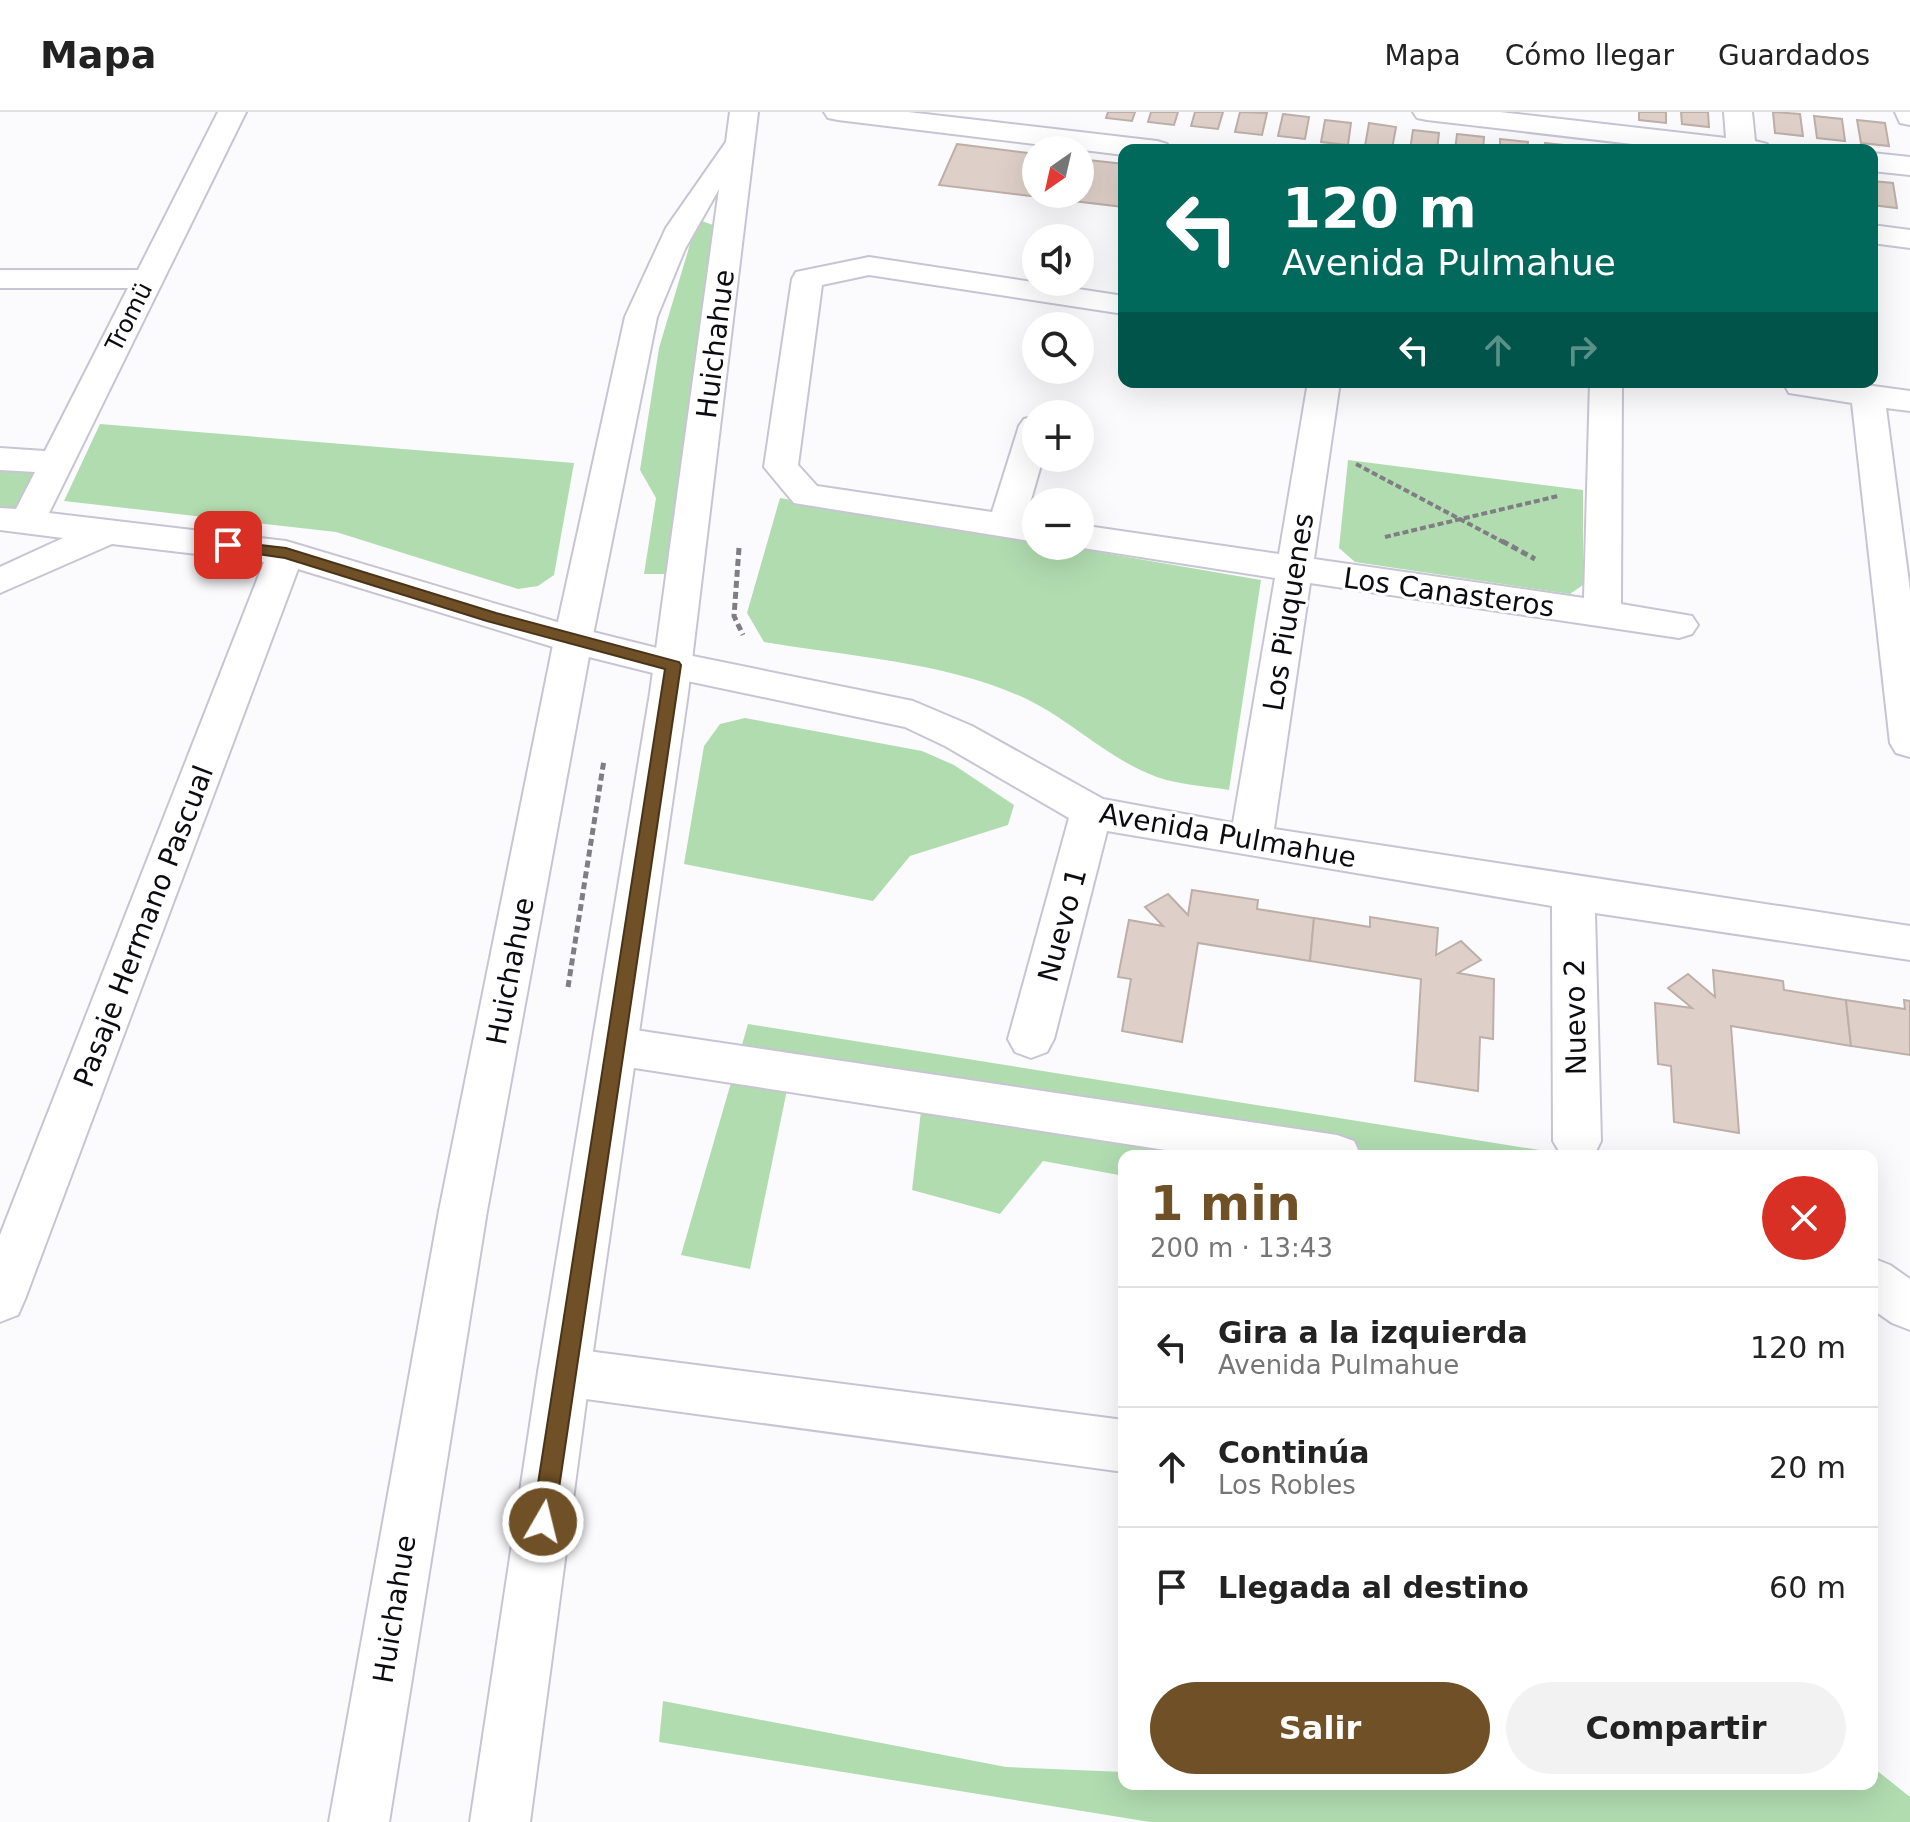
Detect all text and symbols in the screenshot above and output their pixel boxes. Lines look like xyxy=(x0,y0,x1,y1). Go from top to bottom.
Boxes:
text: Mapa xyxy=(40,33,156,77)
text: Mapa xyxy=(1384,39,1461,72)
text: Cómo llegar xyxy=(1505,39,1674,72)
text: Guardados xyxy=(1718,39,1870,72)
north arrow xyxy=(1022,136,1094,208)
map controls xyxy=(1022,136,1094,560)
text: 120 m xyxy=(1282,175,1477,240)
icon: left xyxy=(1150,176,1254,280)
button: sound xyxy=(1022,224,1094,296)
text: Avenida Pulmahue xyxy=(1282,242,1616,283)
street label: Huichahue xyxy=(690,268,741,420)
street label: Tromü xyxy=(99,278,158,357)
button: search xyxy=(1022,312,1094,384)
icon: left xyxy=(1392,328,1436,372)
icon: ahead xyxy=(1476,328,1520,372)
icon: right xyxy=(1560,328,1604,372)
button: + xyxy=(1022,400,1094,472)
button: − xyxy=(1022,488,1094,560)
pin xyxy=(194,511,262,579)
street label: Los Piuquenes xyxy=(1257,511,1320,713)
icon: arrive xyxy=(206,523,250,567)
street label: Los Canasteros xyxy=(1341,561,1557,624)
street label: Pasaje Hermano Pascual xyxy=(67,761,220,1091)
street label: Avenida Pulmahue xyxy=(1097,797,1359,874)
street label: Nuevo 1 xyxy=(1031,865,1093,986)
street label: Huichahue xyxy=(480,895,541,1048)
street label: Nuevo 2 xyxy=(1558,959,1593,1075)
text: 1 min xyxy=(1150,1175,1301,1231)
button: close xyxy=(1762,1176,1846,1260)
text: 200 m · 13:43 xyxy=(1150,1233,1333,1263)
text: Gira a la izquierda xyxy=(1218,1315,1528,1350)
icon: left xyxy=(1150,1325,1194,1369)
text: 120 m xyxy=(1750,1330,1846,1365)
text: Avenida Pulmahue xyxy=(1218,1350,1459,1380)
text: Continúa xyxy=(1218,1435,1370,1470)
icon: ahead xyxy=(1150,1445,1194,1489)
text: 20 m xyxy=(1769,1450,1846,1485)
text: Los Robles xyxy=(1218,1470,1356,1500)
position arrow xyxy=(501,1480,585,1564)
street label: Huichahue xyxy=(366,1533,422,1686)
icon: arrive xyxy=(1150,1565,1194,1609)
text: Llegada al destino xyxy=(1218,1570,1529,1605)
text: 60 m xyxy=(1769,1570,1846,1605)
button: Salir xyxy=(1150,1682,1490,1774)
button: Compartir xyxy=(1506,1682,1846,1774)

